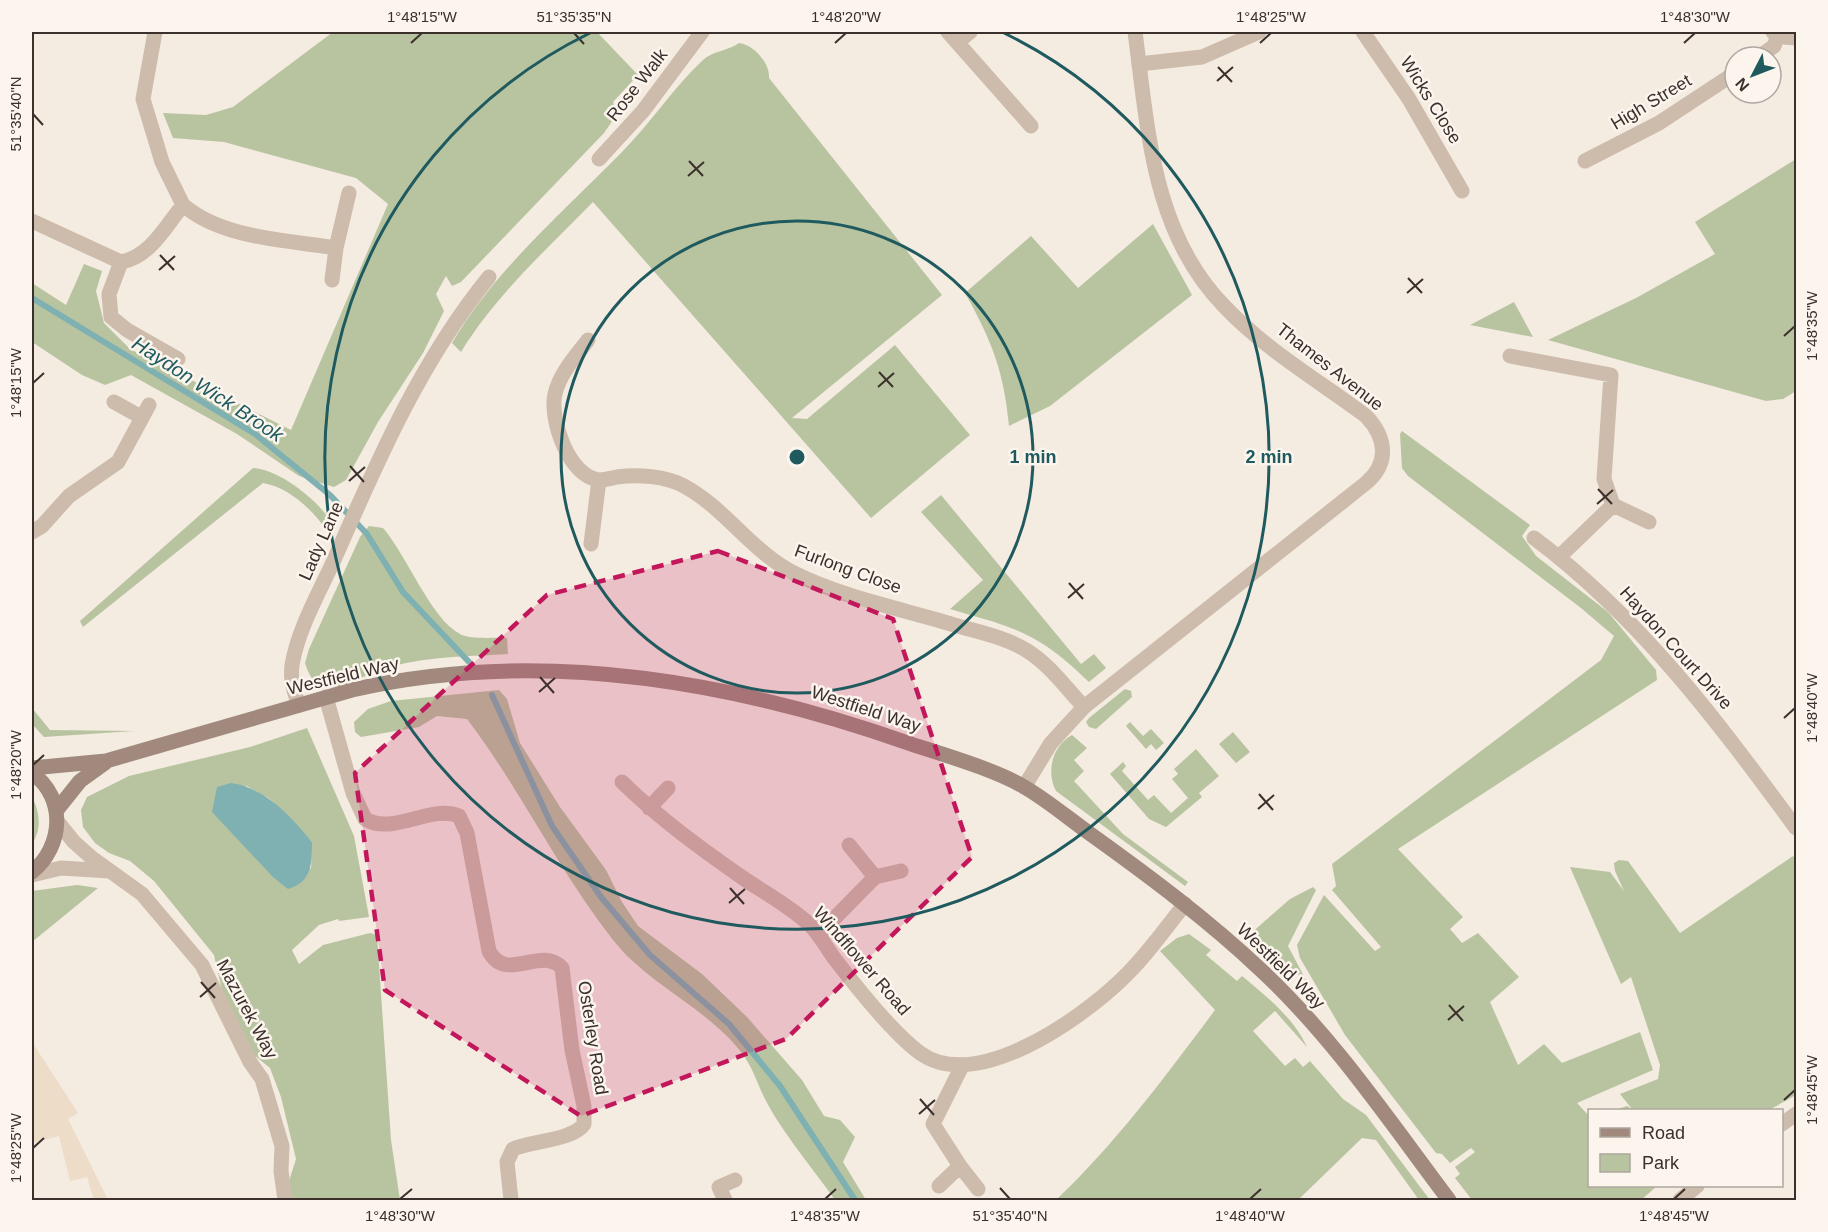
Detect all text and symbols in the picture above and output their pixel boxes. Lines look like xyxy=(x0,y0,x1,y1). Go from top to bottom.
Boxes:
text: 1°48'15"W xyxy=(387,8,458,25)
text: 51°35'35"N xyxy=(536,8,612,25)
text: 1°48'20"W xyxy=(811,8,882,25)
text: 1°48'25"W xyxy=(1236,8,1307,25)
text: 1°48'30"W xyxy=(1660,8,1731,25)
street label: Rose Walk xyxy=(603,44,672,125)
north arrow xyxy=(1723,45,1783,105)
street label: Wicks Close xyxy=(1396,53,1466,147)
street label: High Street xyxy=(1607,70,1695,134)
text: N xyxy=(1732,75,1752,95)
text: 51°35'40"N xyxy=(7,76,24,152)
text: 1°48'35"W xyxy=(1803,290,1820,361)
street label: Thames Avenue xyxy=(1273,319,1387,415)
water label: Haydon Wick Brook xyxy=(128,332,288,447)
text: 1°48'15"W xyxy=(7,347,24,418)
centre of rings xyxy=(787,447,807,467)
text: 1 min xyxy=(1009,447,1057,467)
text: 2 min xyxy=(1245,447,1293,467)
street label: Lady Lane xyxy=(295,499,347,583)
street label: Furlong Close xyxy=(792,540,904,598)
street label: Haydon Court Drive xyxy=(1616,583,1736,713)
street label: Westfield Way xyxy=(285,653,401,699)
text: 1°48'40"W xyxy=(1803,672,1820,743)
street label: Westfield Way xyxy=(809,682,923,736)
text: 1°48'20"W xyxy=(7,729,24,800)
street label: Windflower Road xyxy=(809,903,915,1019)
street label: Westfield Way xyxy=(1233,919,1329,1013)
street label: Mazurek Way xyxy=(212,956,282,1062)
street label: Osterley Road xyxy=(574,980,612,1096)
text: 1°48'45"W xyxy=(1803,1054,1820,1125)
legend xyxy=(1588,1109,1783,1187)
text: 1°48'25"W xyxy=(7,1112,24,1183)
text: Road xyxy=(1642,1123,1685,1143)
text: Park xyxy=(1642,1153,1680,1173)
text: 1°48'30"W xyxy=(365,1207,436,1224)
text: 1°48'35"W xyxy=(790,1207,861,1224)
text: 51°35'40"N xyxy=(972,1207,1048,1224)
text: 1°48'40"W xyxy=(1215,1207,1286,1224)
text: 1°48'45"W xyxy=(1639,1207,1710,1224)

